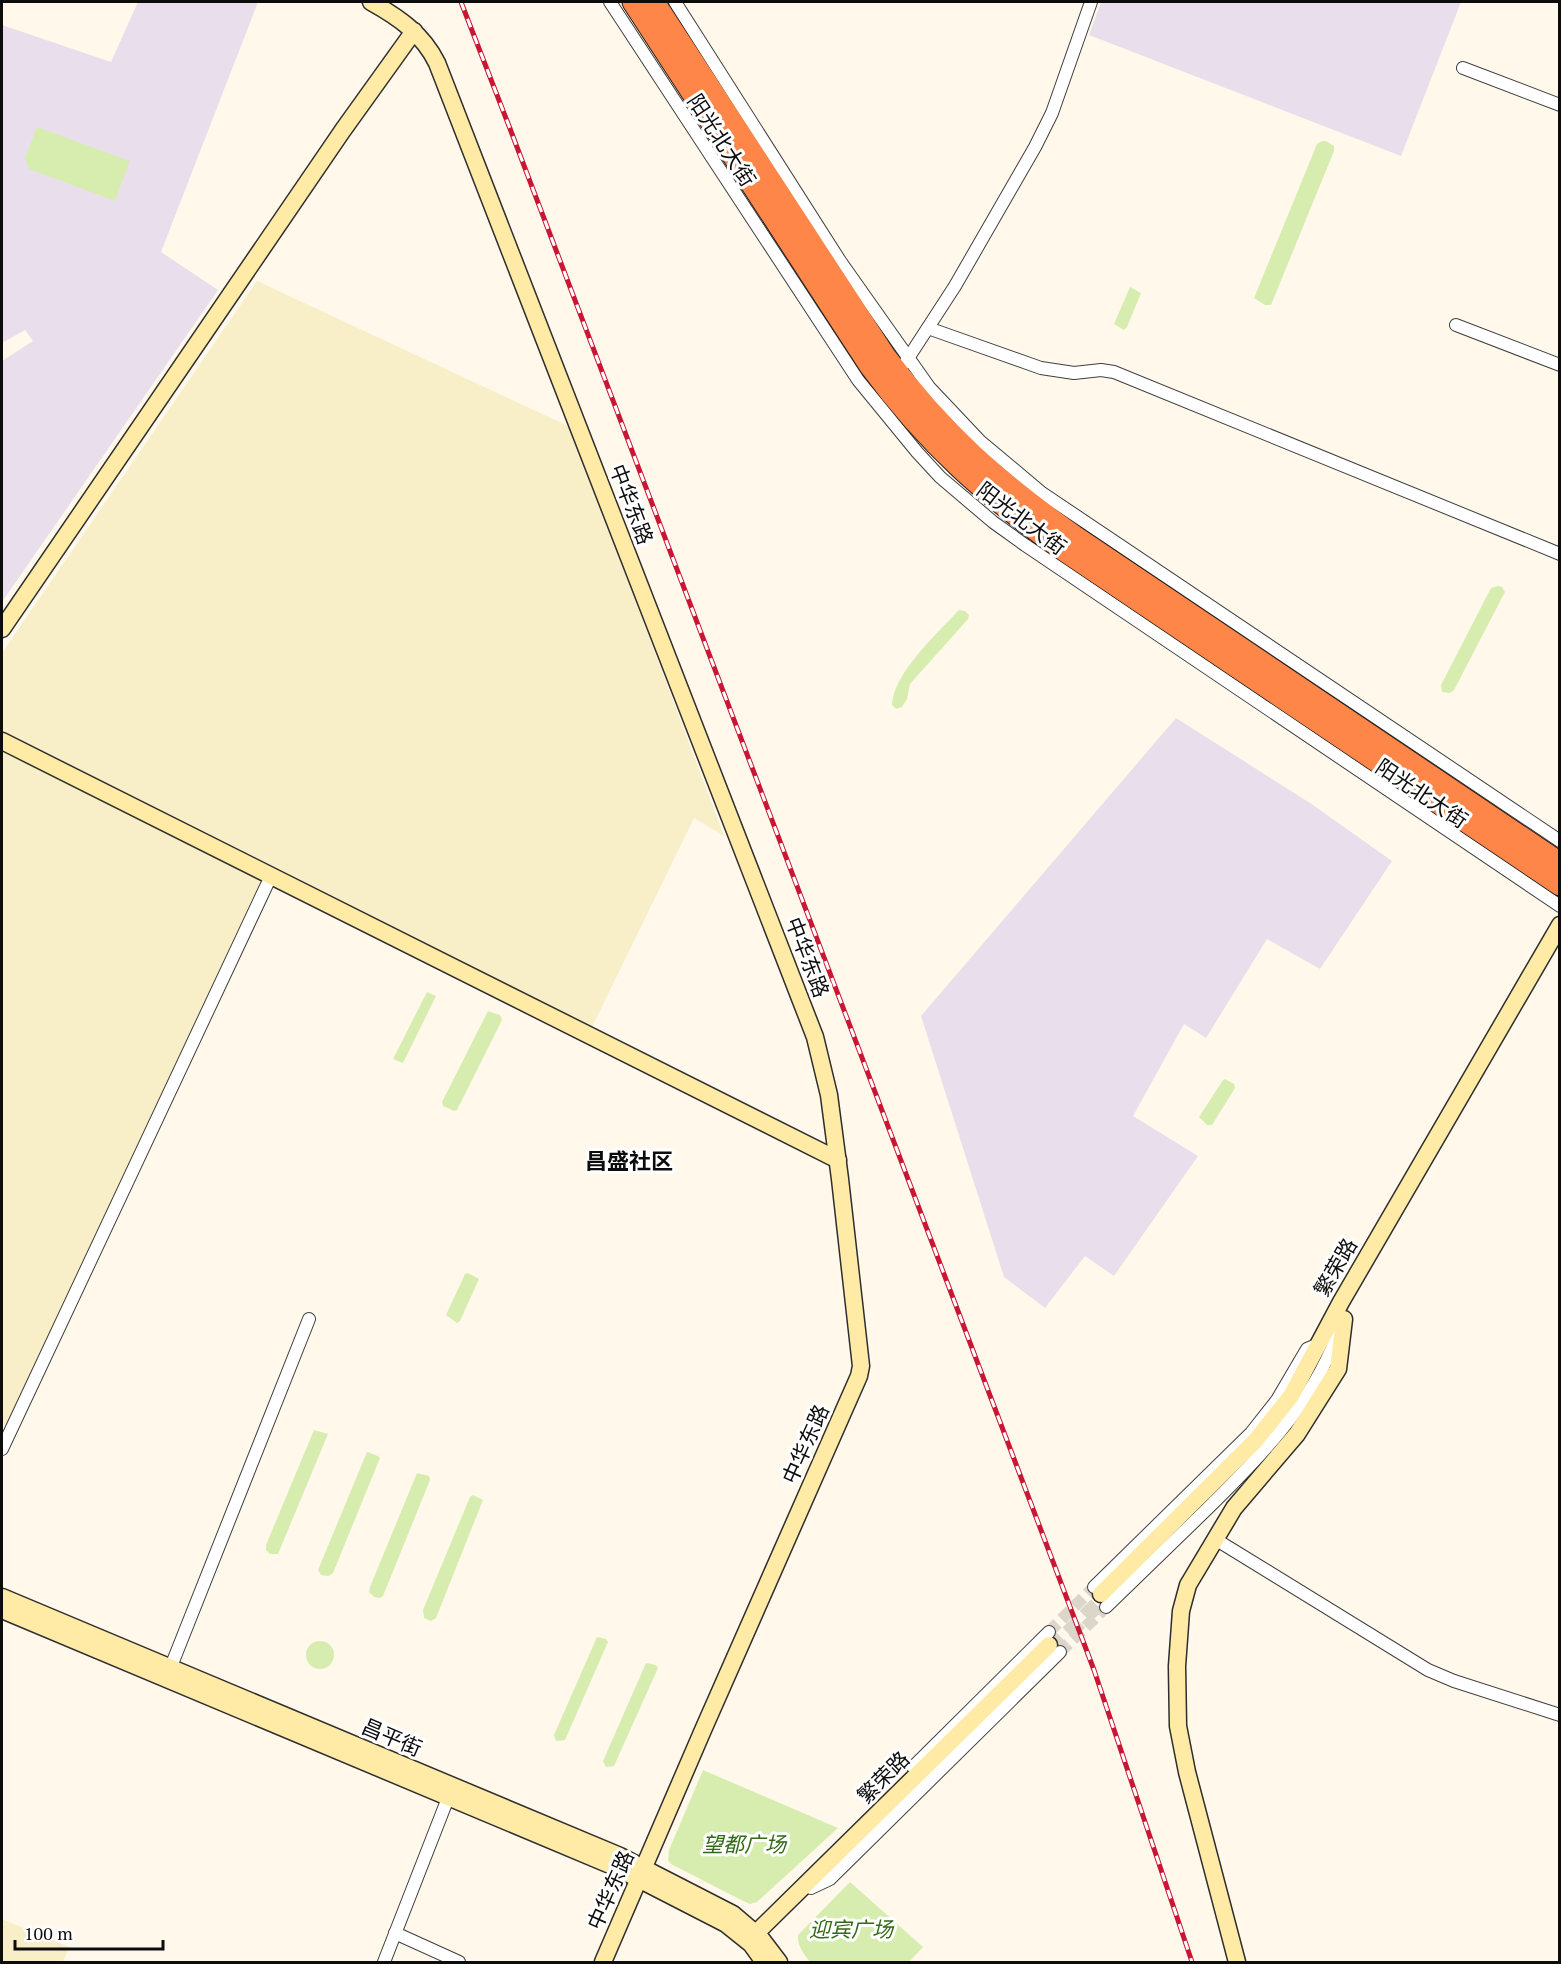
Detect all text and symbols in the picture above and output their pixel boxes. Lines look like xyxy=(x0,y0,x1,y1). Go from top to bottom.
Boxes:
street label: 阳光北大街 xyxy=(682,88,762,192)
street label: 中华东路 xyxy=(604,460,660,548)
street label: 阳光北大街 xyxy=(972,475,1072,561)
street label: 阳光北大街 xyxy=(1371,752,1473,834)
street label: 中华东路 xyxy=(780,913,836,1001)
district label: 昌盛社区 xyxy=(585,1146,673,1175)
street label: 繁荣路 xyxy=(1307,1233,1363,1301)
street label: 中华东路 xyxy=(775,1400,835,1488)
street label: 昌平街 xyxy=(358,1712,426,1762)
street label: 繁荣路 xyxy=(851,1745,915,1809)
park label: 望都广场 xyxy=(702,1830,788,1858)
street label: 中华东路 xyxy=(580,1846,640,1934)
scale bar xyxy=(15,1913,164,1951)
park label: 迎宾广场 xyxy=(809,1915,895,1943)
text: 100 m xyxy=(24,1921,73,1945)

